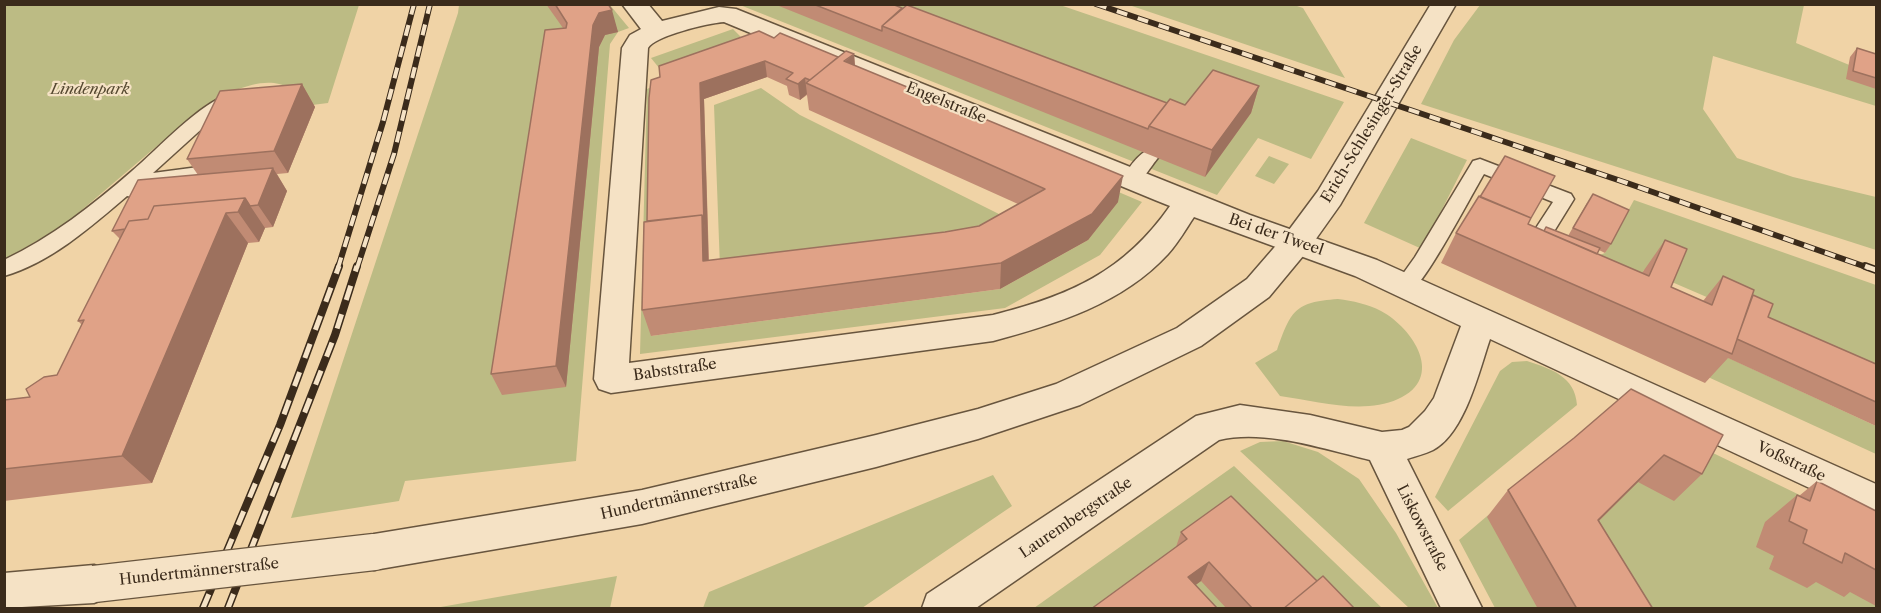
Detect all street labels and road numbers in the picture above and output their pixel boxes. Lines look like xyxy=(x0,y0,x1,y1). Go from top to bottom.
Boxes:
street label: Erich-Schlesinger-Straße xyxy=(1318,42,1426,206)
street label: Engelstraße xyxy=(903,79,989,127)
street label: Bei der Tweel xyxy=(1226,210,1326,260)
street label: Babststraße xyxy=(632,355,718,385)
street label: Voßstraße xyxy=(1754,438,1828,486)
street label: Hundertmännerstraße xyxy=(599,470,759,524)
street label: Laurembergstraße xyxy=(1016,474,1136,562)
street label: Liskowstraße xyxy=(1392,482,1452,574)
street label: Hundertmännerstraße xyxy=(118,555,280,589)

